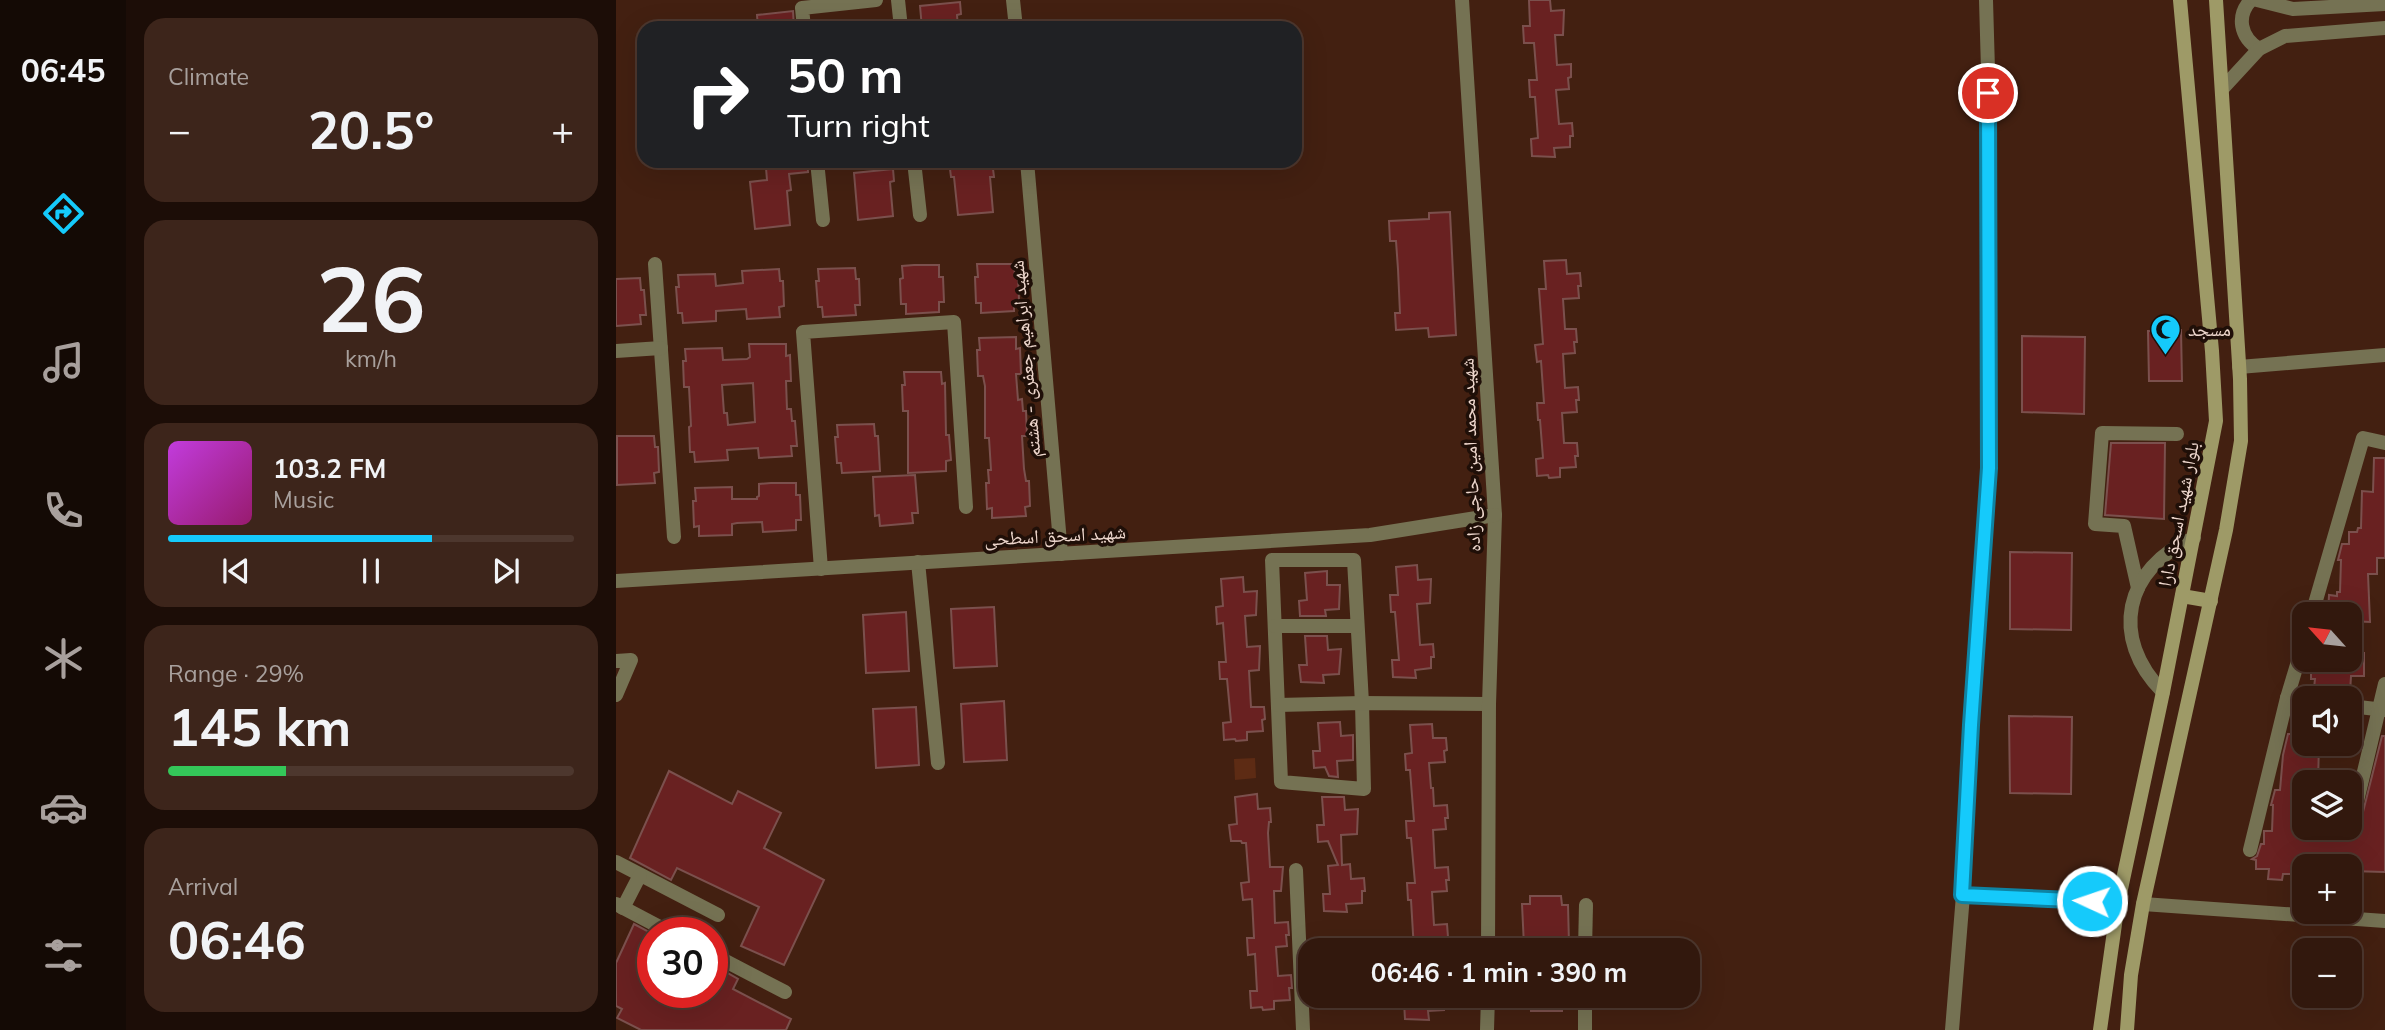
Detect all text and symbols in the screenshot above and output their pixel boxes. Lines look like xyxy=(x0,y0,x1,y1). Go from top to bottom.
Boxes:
text: 50 m xyxy=(787,44,903,105)
icon: right xyxy=(672,49,763,140)
text: 06:45 xyxy=(21,50,105,90)
text: Climate xyxy=(168,62,249,91)
pin xyxy=(1958,63,2018,123)
icon: arrive xyxy=(1969,74,2007,112)
text: 20.5° xyxy=(308,97,434,162)
text: Turn right xyxy=(787,105,930,145)
text: − xyxy=(168,106,191,154)
text: + xyxy=(551,106,574,154)
icon: directions xyxy=(39,189,88,238)
text: 26 xyxy=(316,241,426,355)
street label: شهید ابراهیم جعفری - هشتم xyxy=(1004,259,1047,459)
mosque icon: مسجد xyxy=(2148,312,2182,356)
place label: مسجد xyxy=(2188,317,2231,341)
icon: music xyxy=(39,338,88,387)
text: km/h xyxy=(345,344,397,373)
street label: شهید محمد امین حاجی زاده xyxy=(1455,358,1485,552)
street label: بلوار شهید اسحق دارا xyxy=(2152,439,2204,589)
text: 103.2 FM xyxy=(273,452,386,485)
text: Music xyxy=(273,485,334,514)
icon: phone xyxy=(39,486,88,535)
street label: شهید اسحق اسطحی xyxy=(983,519,1127,551)
icon: previous xyxy=(217,552,255,590)
icon: pause xyxy=(352,552,390,590)
icon: next xyxy=(487,552,525,590)
north arrow xyxy=(2292,602,2362,672)
map controls xyxy=(2292,602,2362,1008)
icon: climate xyxy=(39,634,88,683)
text: Range · 29% xyxy=(168,659,304,688)
button: sound xyxy=(2292,686,2362,756)
text: 145 km xyxy=(168,694,351,759)
button: layers xyxy=(2292,770,2362,840)
icon: car xyxy=(39,783,88,832)
button: + xyxy=(2292,854,2362,924)
position arrow xyxy=(2055,864,2129,938)
text: Arrival xyxy=(168,872,238,901)
text: 06:46 xyxy=(168,907,306,972)
speed limit sign: 30 xyxy=(637,917,728,1008)
icon: filters xyxy=(39,931,88,980)
button: − xyxy=(2292,938,2362,1008)
text: 06:46 · 1 min · 390 m xyxy=(1371,956,1627,989)

